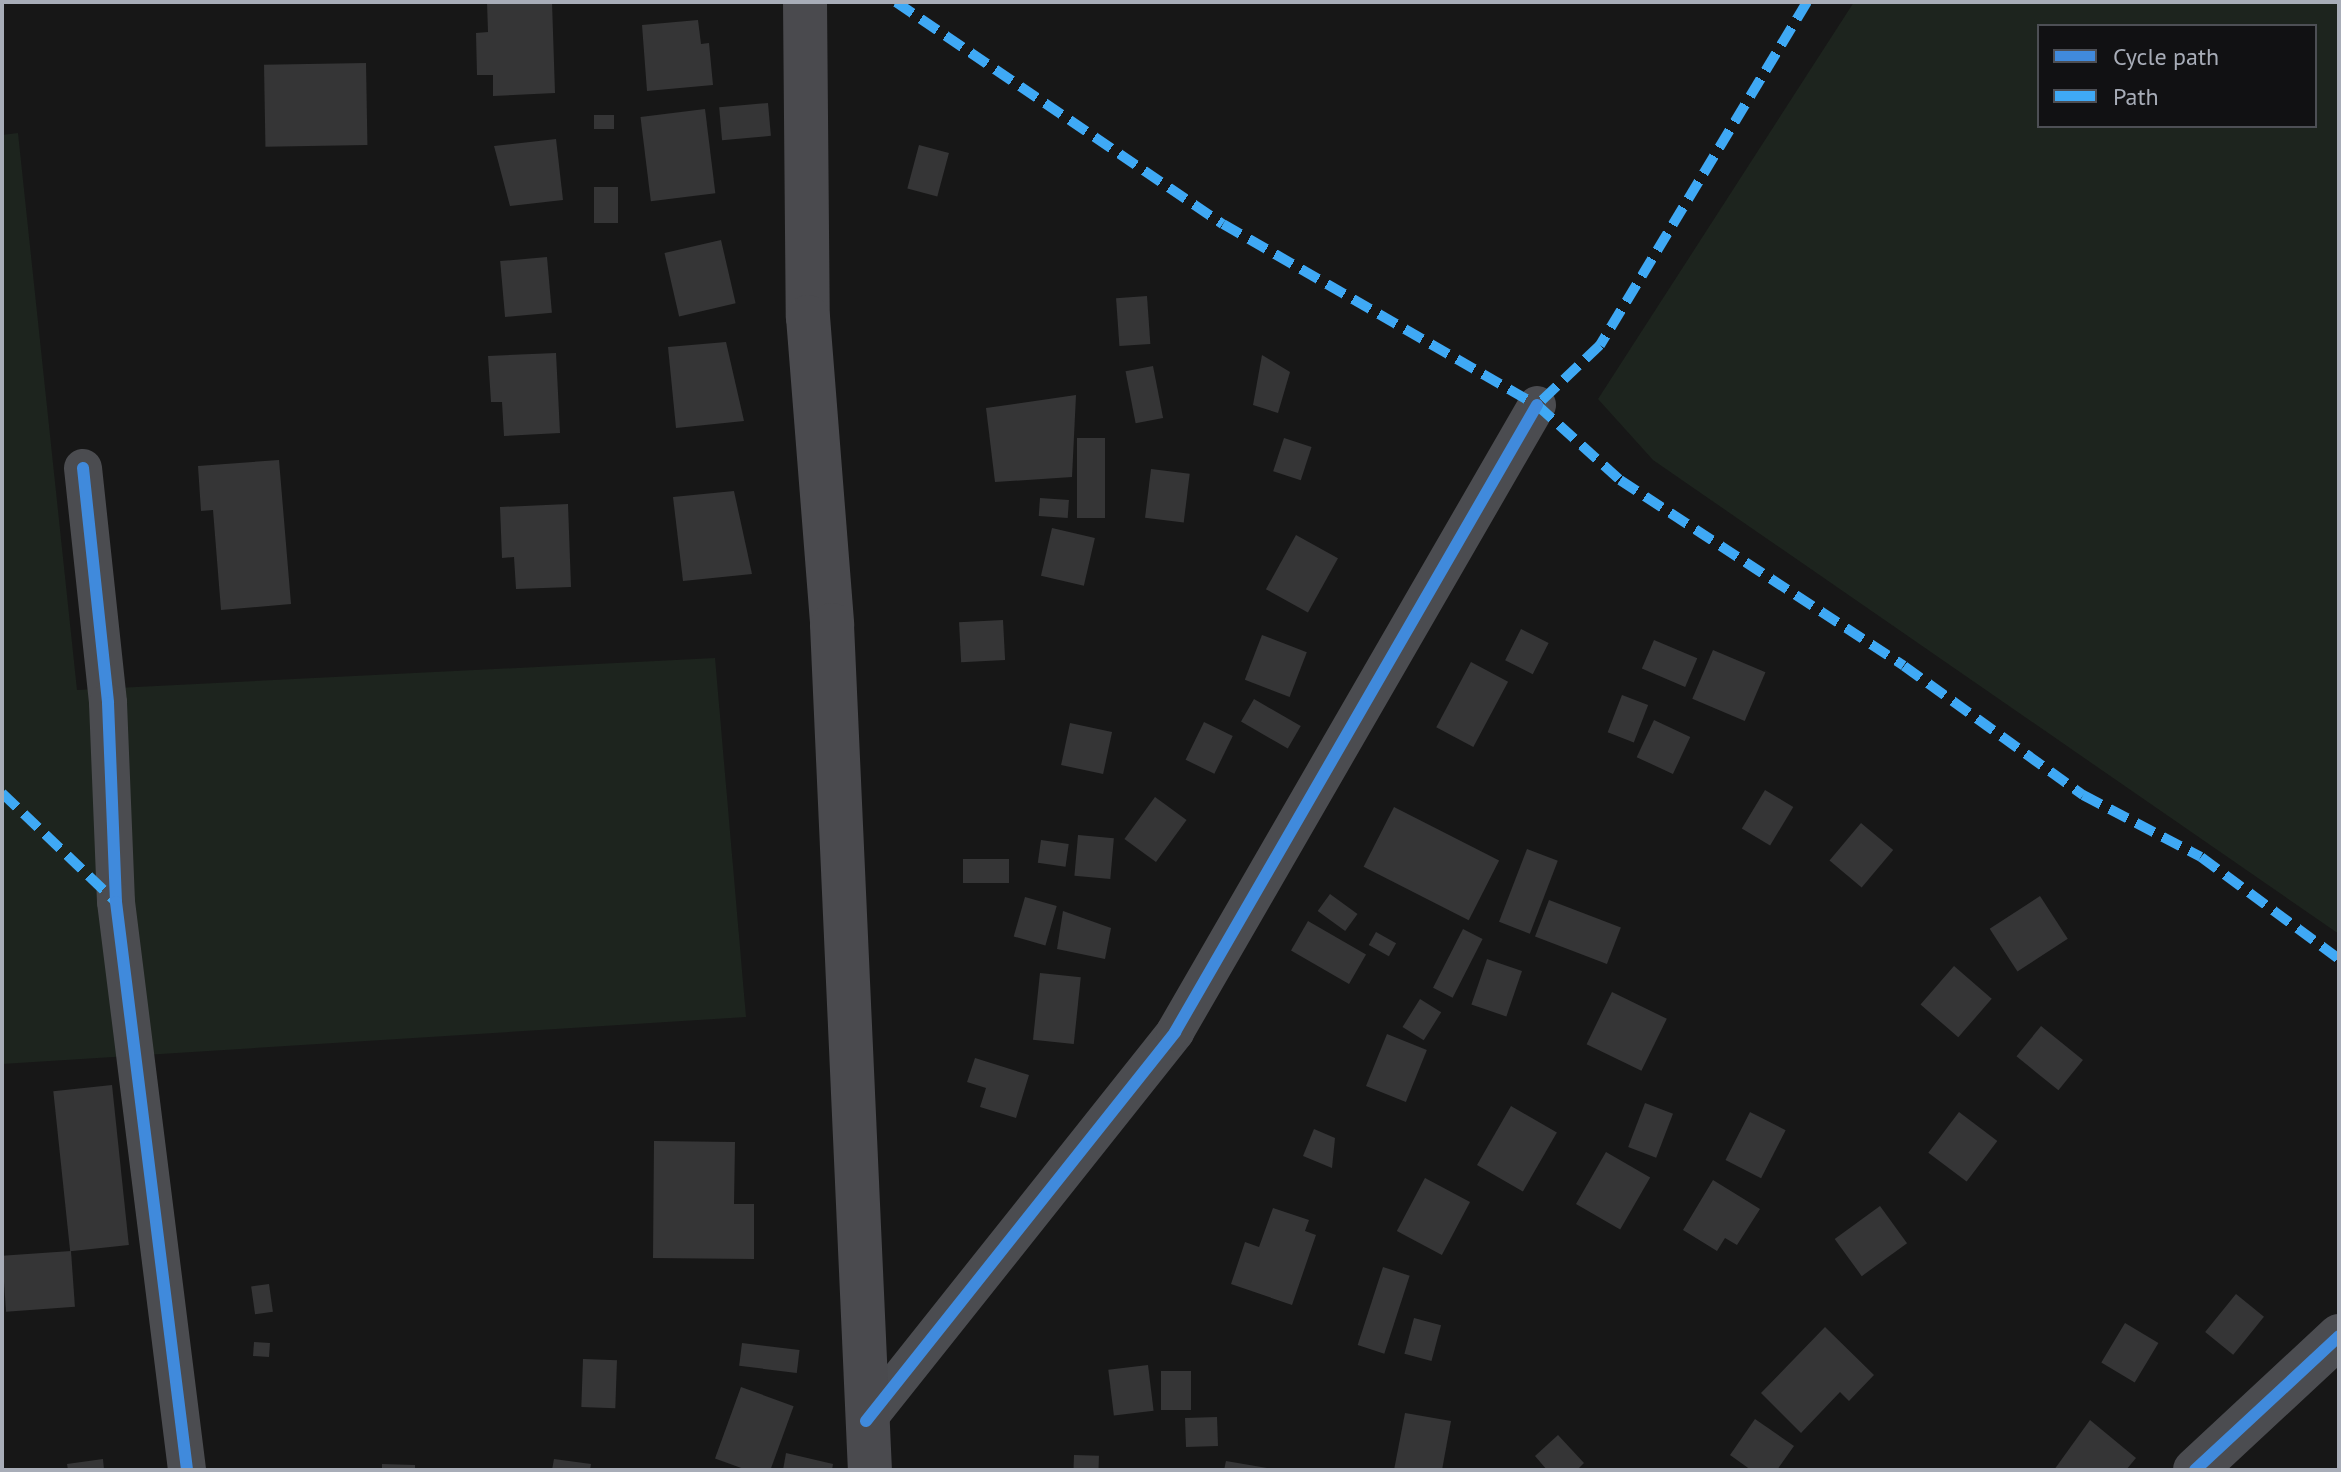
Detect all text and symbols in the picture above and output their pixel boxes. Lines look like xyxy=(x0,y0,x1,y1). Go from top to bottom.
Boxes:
legend xyxy=(2037,24,2317,128)
text: Cycle path xyxy=(2113,41,2219,72)
text: Path xyxy=(2113,81,2159,112)

